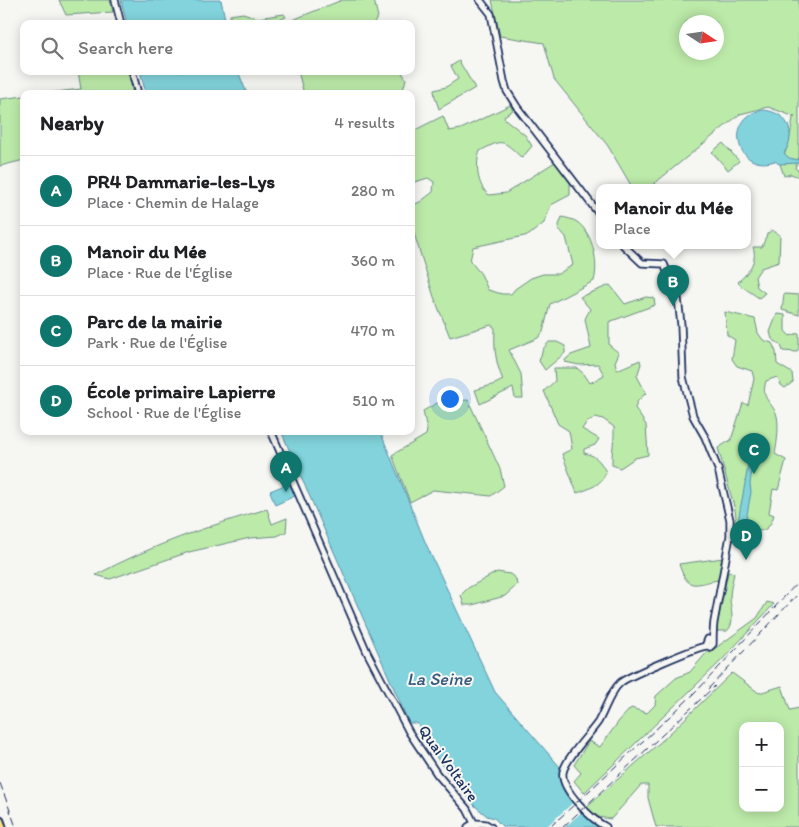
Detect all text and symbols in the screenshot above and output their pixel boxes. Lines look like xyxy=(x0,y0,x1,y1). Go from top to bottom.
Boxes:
north arrow xyxy=(679,15,724,60)
search box xyxy=(20,20,415,75)
icon: search xyxy=(38,34,66,62)
text: Search here xyxy=(78,36,173,59)
text: Nearby xyxy=(40,110,104,135)
text: 4 results xyxy=(334,113,395,132)
text: PR4 Dammarie-les-Lys xyxy=(87,170,275,193)
text: A xyxy=(51,181,61,200)
text: 280 m xyxy=(351,181,395,200)
popup xyxy=(596,184,751,249)
text: Place · Chemin de Halage xyxy=(87,193,259,212)
text: Manoir du Mée xyxy=(614,196,733,219)
text: Place xyxy=(614,219,651,238)
text: Manoir du Mée xyxy=(87,240,207,263)
text: B xyxy=(51,251,61,270)
text: 360 m xyxy=(351,251,395,270)
text: Place · Rue de l'Église xyxy=(87,263,233,282)
pin: B xyxy=(657,265,689,306)
text: Parc de la mairie xyxy=(87,310,222,333)
text: C xyxy=(51,321,61,340)
text: 470 m xyxy=(351,321,395,340)
text: Park · Rue de l'Église xyxy=(87,333,227,352)
text: École primaire Lapierre xyxy=(87,380,276,403)
your location xyxy=(437,386,463,412)
text: D xyxy=(51,391,61,410)
text: 510 m xyxy=(352,391,395,410)
text: School · Rue de l'Église xyxy=(87,403,241,422)
pin: C xyxy=(738,433,770,474)
pin: A xyxy=(270,451,302,492)
pin: D xyxy=(730,519,762,560)
water label: La Seine xyxy=(407,668,473,690)
street label: Quai Voltaire xyxy=(414,721,483,805)
map controls xyxy=(739,722,784,812)
button: + xyxy=(739,722,784,767)
button: − xyxy=(739,767,784,812)

